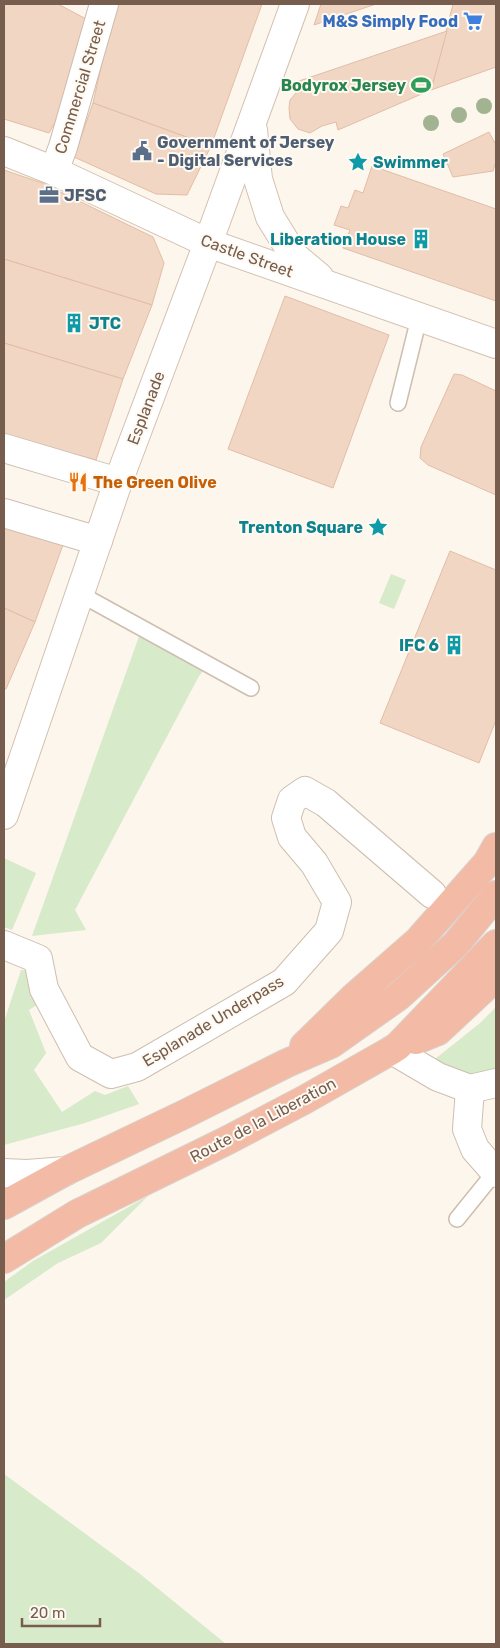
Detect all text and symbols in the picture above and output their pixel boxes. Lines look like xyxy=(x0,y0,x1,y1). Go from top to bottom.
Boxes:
supermarket icon: M&S Simply Food xyxy=(462,10,484,32)
place label: M&S Simply Food xyxy=(322,12,458,31)
street label: Commercial Street xyxy=(51,18,109,156)
sports icon: Bodyrox Jersey xyxy=(410,74,432,96)
place label: Bodyrox Jersey xyxy=(281,76,406,95)
place label: Government of Jersey - Digital Services xyxy=(157,133,335,170)
public building icon: Government of Jersey - Digital Services xyxy=(131,140,153,162)
place icon: Swimmer xyxy=(347,151,369,173)
place label: Swimmer xyxy=(373,153,448,172)
office icon: JFSC xyxy=(38,184,60,206)
place label: JFSC xyxy=(64,186,106,205)
building icon: Liberation House xyxy=(410,228,432,250)
street label: Castle Street xyxy=(198,230,296,282)
place label: Liberation House xyxy=(270,230,406,249)
building icon: JTC xyxy=(63,312,85,334)
place label: JTC xyxy=(89,314,121,333)
street label: Esplanade xyxy=(123,369,169,447)
restaurant icon: The Green Olive xyxy=(67,471,89,493)
place label: The Green Olive xyxy=(93,473,217,492)
place icon: Trenton Square xyxy=(367,516,389,538)
place label: Trenton Square xyxy=(239,518,363,537)
building icon: IFC 6 xyxy=(443,634,465,656)
place label: IFC 6 xyxy=(399,636,439,655)
street label: Esplanade Underpass xyxy=(139,971,287,1071)
street label: Route de la Liberation xyxy=(187,1073,339,1167)
scale bar xyxy=(22,1596,100,1628)
text: 20 m xyxy=(30,1604,65,1622)

